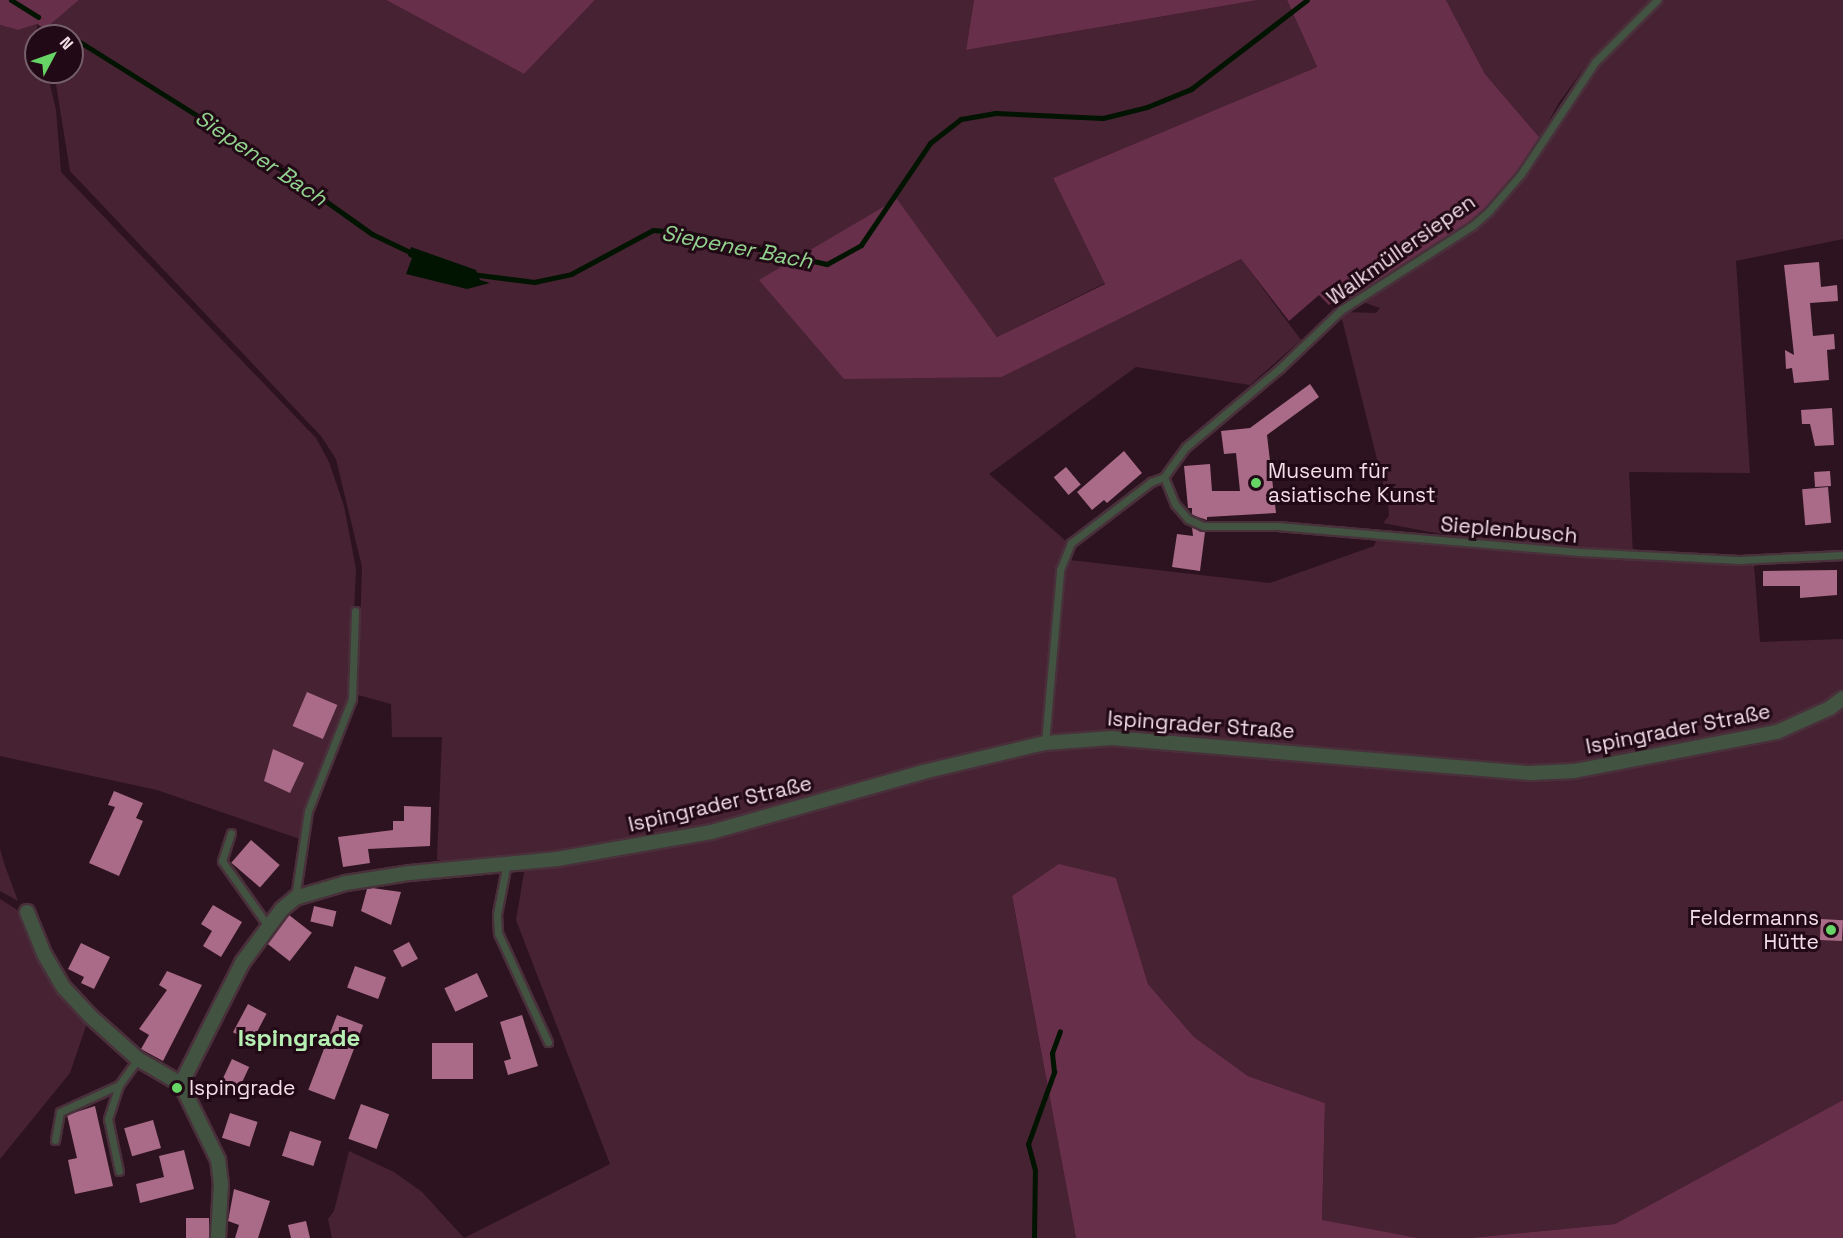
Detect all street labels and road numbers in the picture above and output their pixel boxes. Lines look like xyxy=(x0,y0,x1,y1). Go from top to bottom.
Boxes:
street label: Walkmüllersiepen xyxy=(1322,189,1480,311)
street label: Sieplenbusch xyxy=(1440,511,1578,549)
street label: Ispingrader Straße xyxy=(1584,699,1772,759)
street label: Ispingrader Straße xyxy=(1107,706,1295,744)
street label: Ispingrader Straße xyxy=(626,771,814,837)

